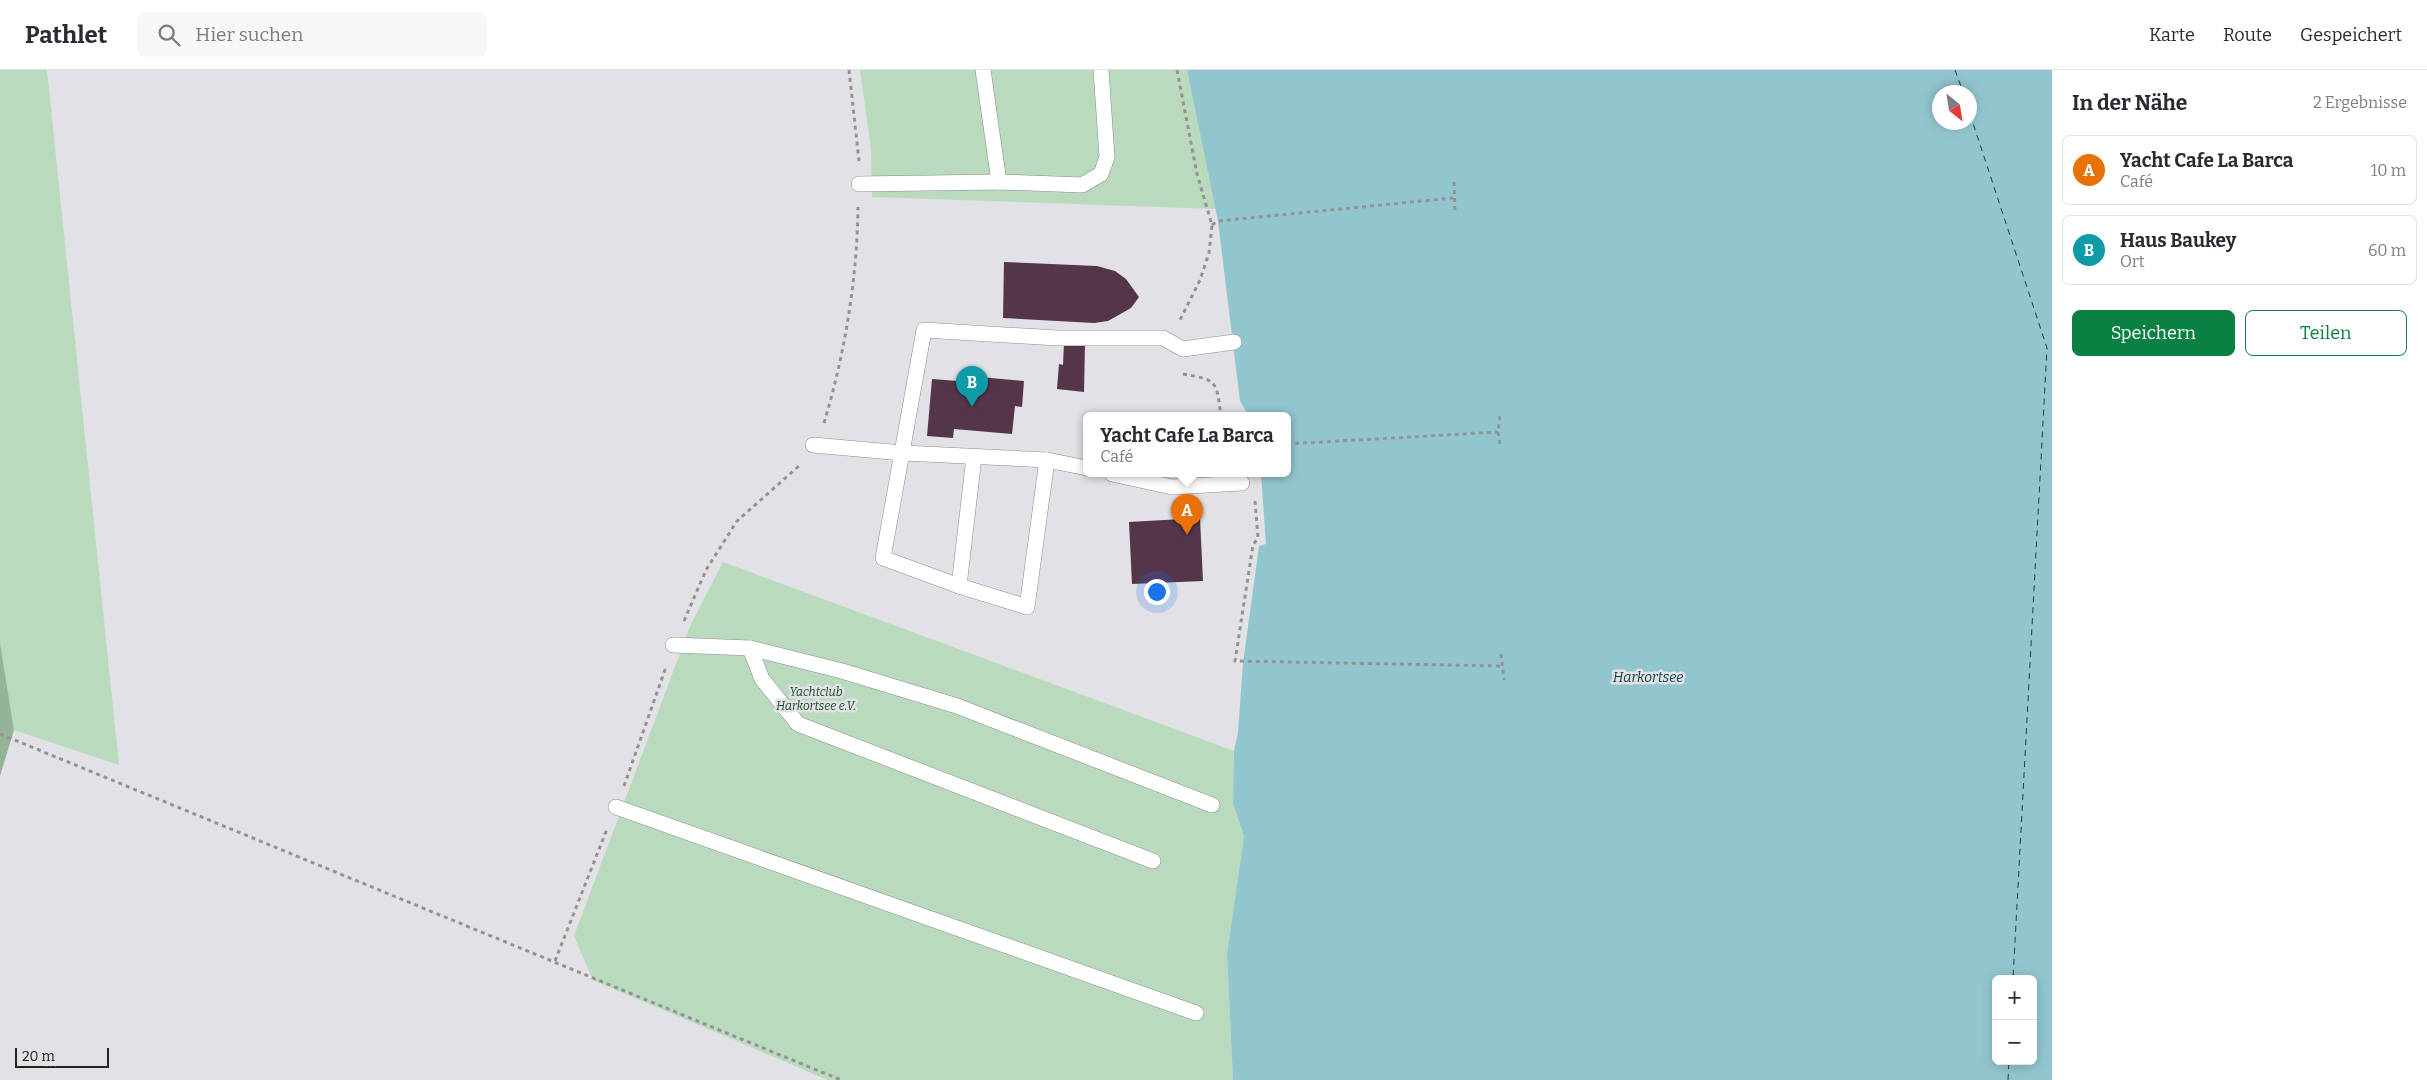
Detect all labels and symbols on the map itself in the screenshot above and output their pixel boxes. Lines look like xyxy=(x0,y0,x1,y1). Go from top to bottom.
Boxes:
north arrow xyxy=(1932,85,1977,130)
pin: B xyxy=(956,366,988,407)
pin: A xyxy=(1171,494,1203,535)
your location xyxy=(1144,579,1170,605)
water label: Harkortsee xyxy=(1613,669,1683,686)
park label: Yachtclub Harkortsee e.V. xyxy=(776,685,856,713)
scale bar xyxy=(15,1045,109,1068)

